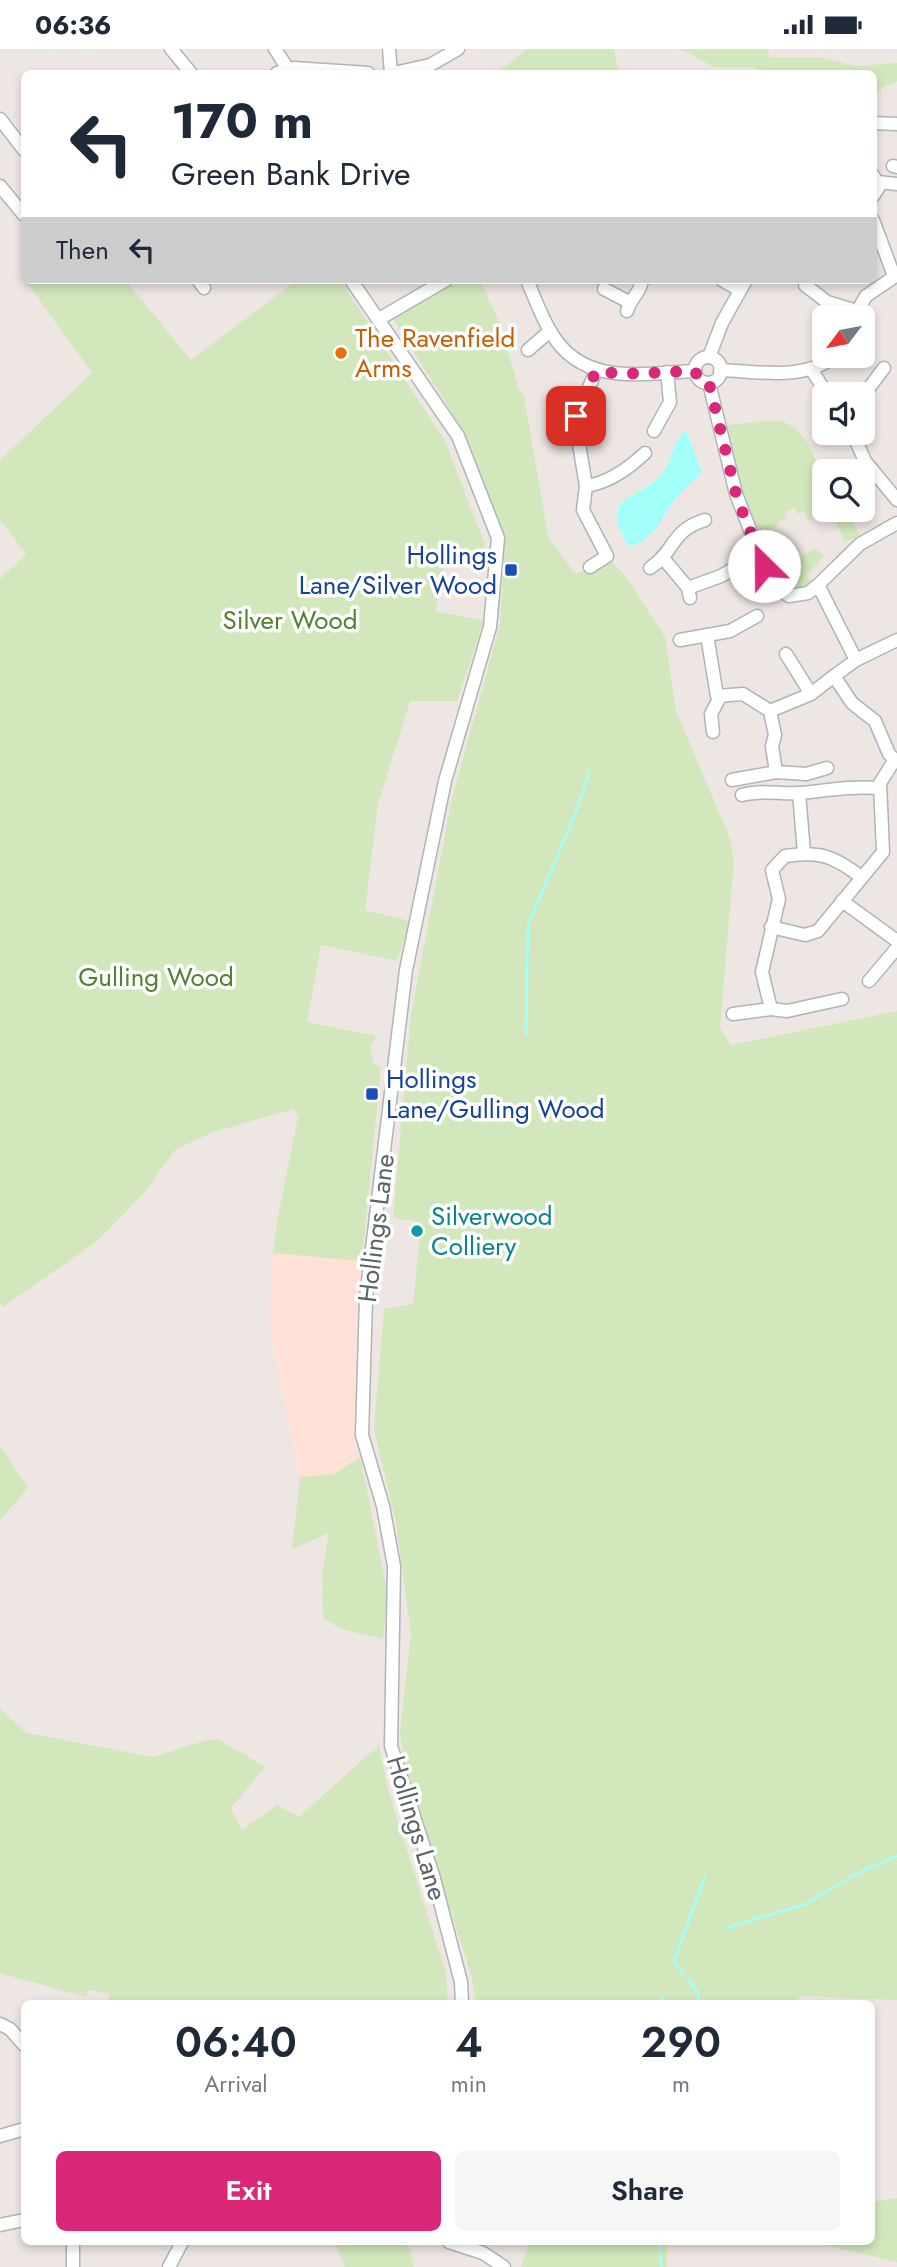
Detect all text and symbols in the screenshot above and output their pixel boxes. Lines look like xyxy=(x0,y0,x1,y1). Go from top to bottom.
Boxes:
text: 06:36 xyxy=(35,6,112,44)
text: 170 m xyxy=(171,86,313,156)
icon: left xyxy=(56,98,147,189)
text: Green Bank Drive xyxy=(171,151,411,197)
text: Then xyxy=(56,231,109,269)
icon: left xyxy=(123,231,161,269)
north arrow xyxy=(812,305,875,367)
map controls xyxy=(812,305,875,522)
place label: The Ravenfield Arms xyxy=(355,319,515,387)
marker: The Ravenfield Arms xyxy=(333,345,349,361)
button: sound xyxy=(812,382,875,445)
pin xyxy=(546,386,606,446)
icon: arrive xyxy=(557,397,595,435)
button: search xyxy=(812,459,875,522)
position arrow xyxy=(727,529,801,603)
place label: Hollings Lane/Silver Wood xyxy=(299,536,497,604)
marker: Hollings Lane/Silver Wood xyxy=(503,562,519,578)
park label: Silver Wood xyxy=(222,601,358,639)
park label: Gulling Wood xyxy=(78,958,234,996)
place label: Hollings Lane/Gulling Wood xyxy=(386,1060,605,1128)
marker: Hollings Lane/Gulling Wood xyxy=(364,1086,380,1102)
street label: Hollings Lane xyxy=(348,1151,404,1305)
place label: Silverwood Colliery xyxy=(431,1197,553,1265)
marker: Silverwood Colliery xyxy=(409,1223,425,1239)
street label: Hollings Lane xyxy=(377,1751,457,1905)
text: 06:40 xyxy=(175,2012,297,2073)
text: 4 xyxy=(455,2012,483,2073)
text: 290 xyxy=(641,2012,721,2073)
text: Arrival xyxy=(204,2067,268,2101)
text: min xyxy=(451,2067,487,2101)
text: m xyxy=(672,2067,690,2101)
button: Exit xyxy=(56,2151,441,2231)
button: Share xyxy=(455,2151,840,2231)

